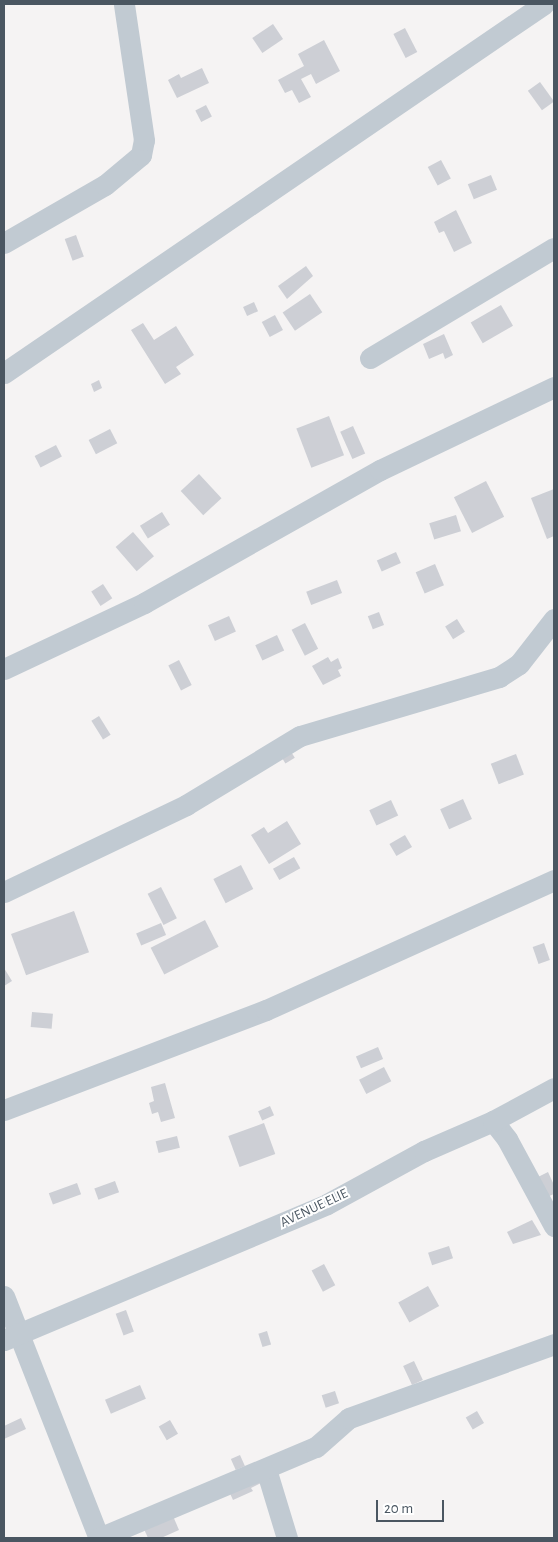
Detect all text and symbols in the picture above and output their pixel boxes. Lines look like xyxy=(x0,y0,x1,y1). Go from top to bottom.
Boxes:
street label: AVENUE ELIE xyxy=(277,1185,351,1231)
scale bar xyxy=(378,1490,446,1522)
text: 20 m xyxy=(384,1501,413,1516)

